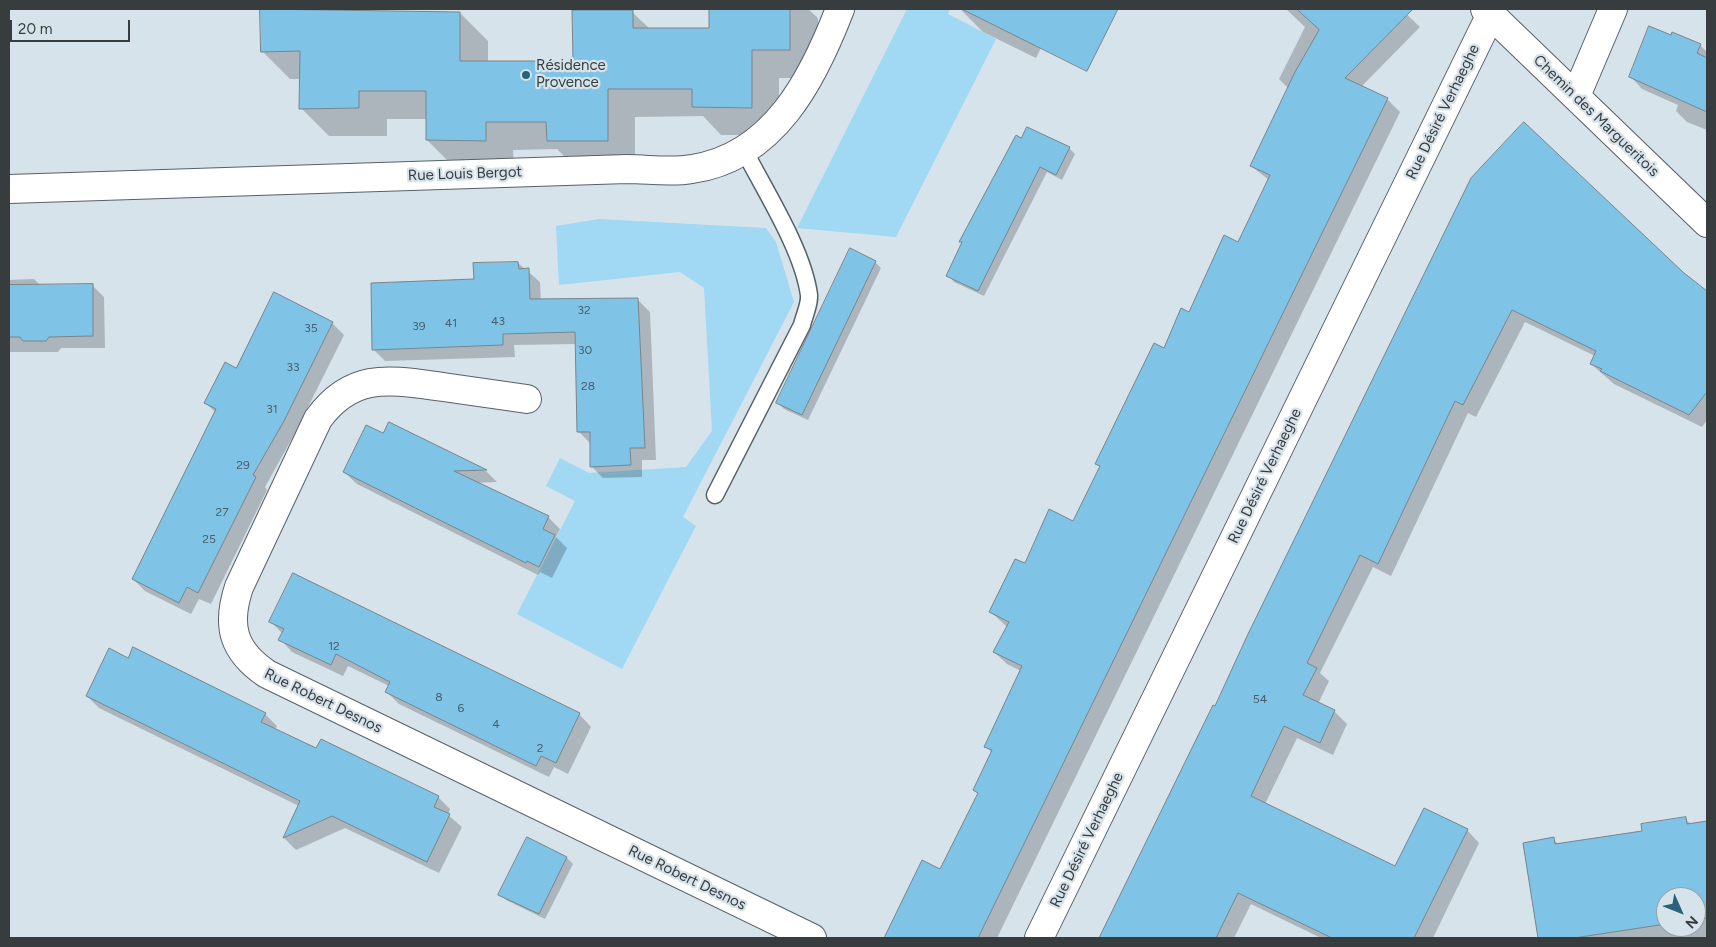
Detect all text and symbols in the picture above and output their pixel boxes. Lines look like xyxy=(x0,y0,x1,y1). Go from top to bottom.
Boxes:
scale bar xyxy=(12,10,132,42)
text: 20 m xyxy=(18,20,52,38)
street label: Rue Désiré Verhaeghe xyxy=(1402,41,1484,183)
street label: Chemin des Margueritois xyxy=(1530,51,1662,181)
place label: Résidence Provence xyxy=(536,57,606,92)
marker: Résidence Provence xyxy=(520,69,532,81)
street label: Rue Louis Bergot xyxy=(408,163,522,185)
house number: 32 xyxy=(577,303,591,317)
house number: 43 xyxy=(491,314,505,328)
house number: 41 xyxy=(445,316,457,330)
house number: 39 xyxy=(412,319,426,333)
house number: 35 xyxy=(304,321,318,335)
house number: 30 xyxy=(578,343,592,357)
house number: 33 xyxy=(286,360,300,374)
house number: 28 xyxy=(581,379,595,393)
house number: 31 xyxy=(266,402,278,416)
street label: Rue Désiré Verhaeghe xyxy=(1224,405,1306,547)
house number: 29 xyxy=(236,458,250,472)
house number: 27 xyxy=(215,505,229,519)
house number: 25 xyxy=(202,532,216,546)
house number: 12 xyxy=(328,639,340,653)
street label: Rue Robert Desnos xyxy=(261,665,385,737)
house number: 8 xyxy=(435,690,443,704)
house number: 54 xyxy=(1253,692,1267,706)
house number: 6 xyxy=(458,701,464,715)
house number: 4 xyxy=(492,717,500,731)
house number: 2 xyxy=(537,741,543,755)
street label: Rue Désiré Verhaeghe xyxy=(1046,769,1128,911)
street label: Rue Robert Desnos xyxy=(625,842,749,914)
north arrow xyxy=(1656,887,1706,937)
text: N xyxy=(1682,912,1701,932)

